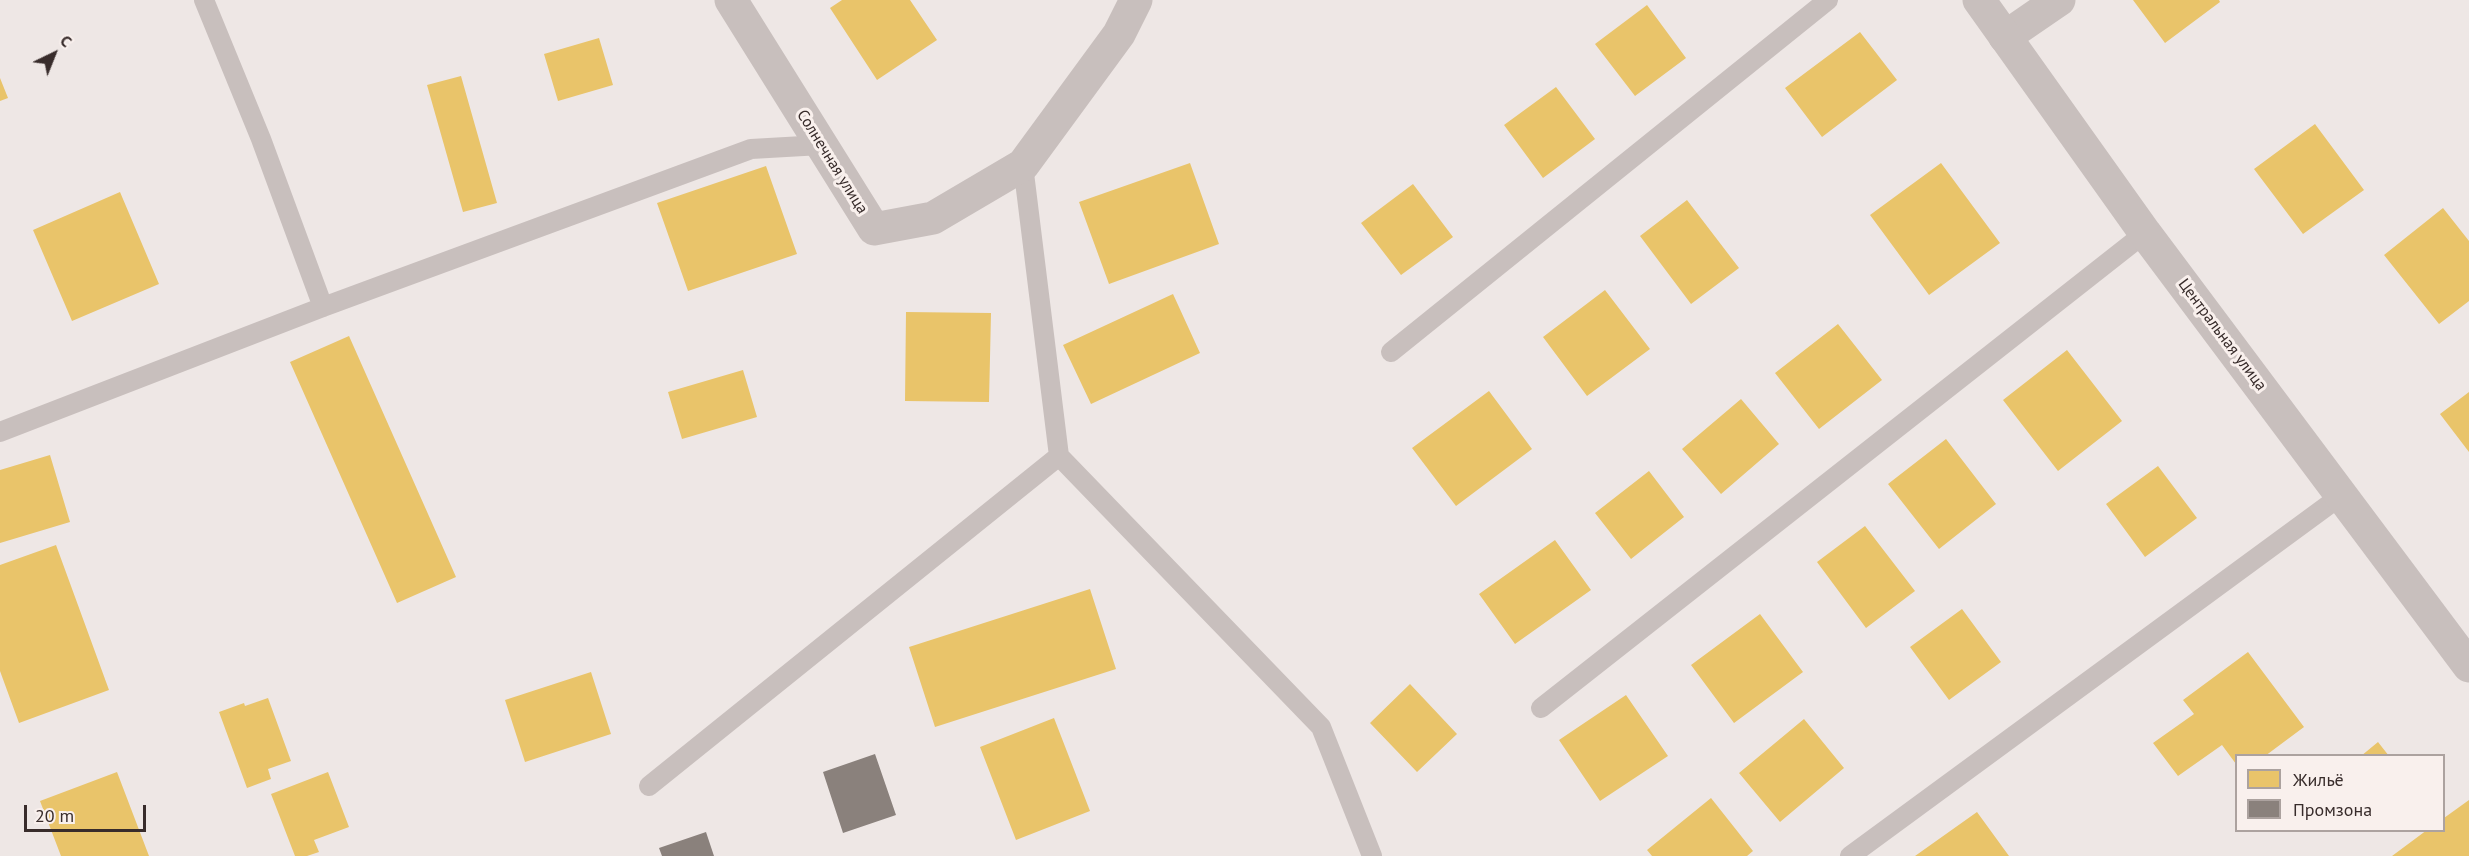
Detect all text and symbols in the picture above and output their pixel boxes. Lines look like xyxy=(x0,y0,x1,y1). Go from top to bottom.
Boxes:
north arrow xyxy=(24,24,84,84)
text: С xyxy=(56,30,76,51)
street label: Солнечная улица xyxy=(792,107,872,217)
street label: Центральная улица xyxy=(2174,275,2270,395)
legend xyxy=(2235,754,2445,832)
text: Жильё xyxy=(2293,768,2344,791)
scale bar xyxy=(27,793,148,831)
text: Промзона xyxy=(2293,798,2372,821)
text: 20 m xyxy=(35,804,74,827)

